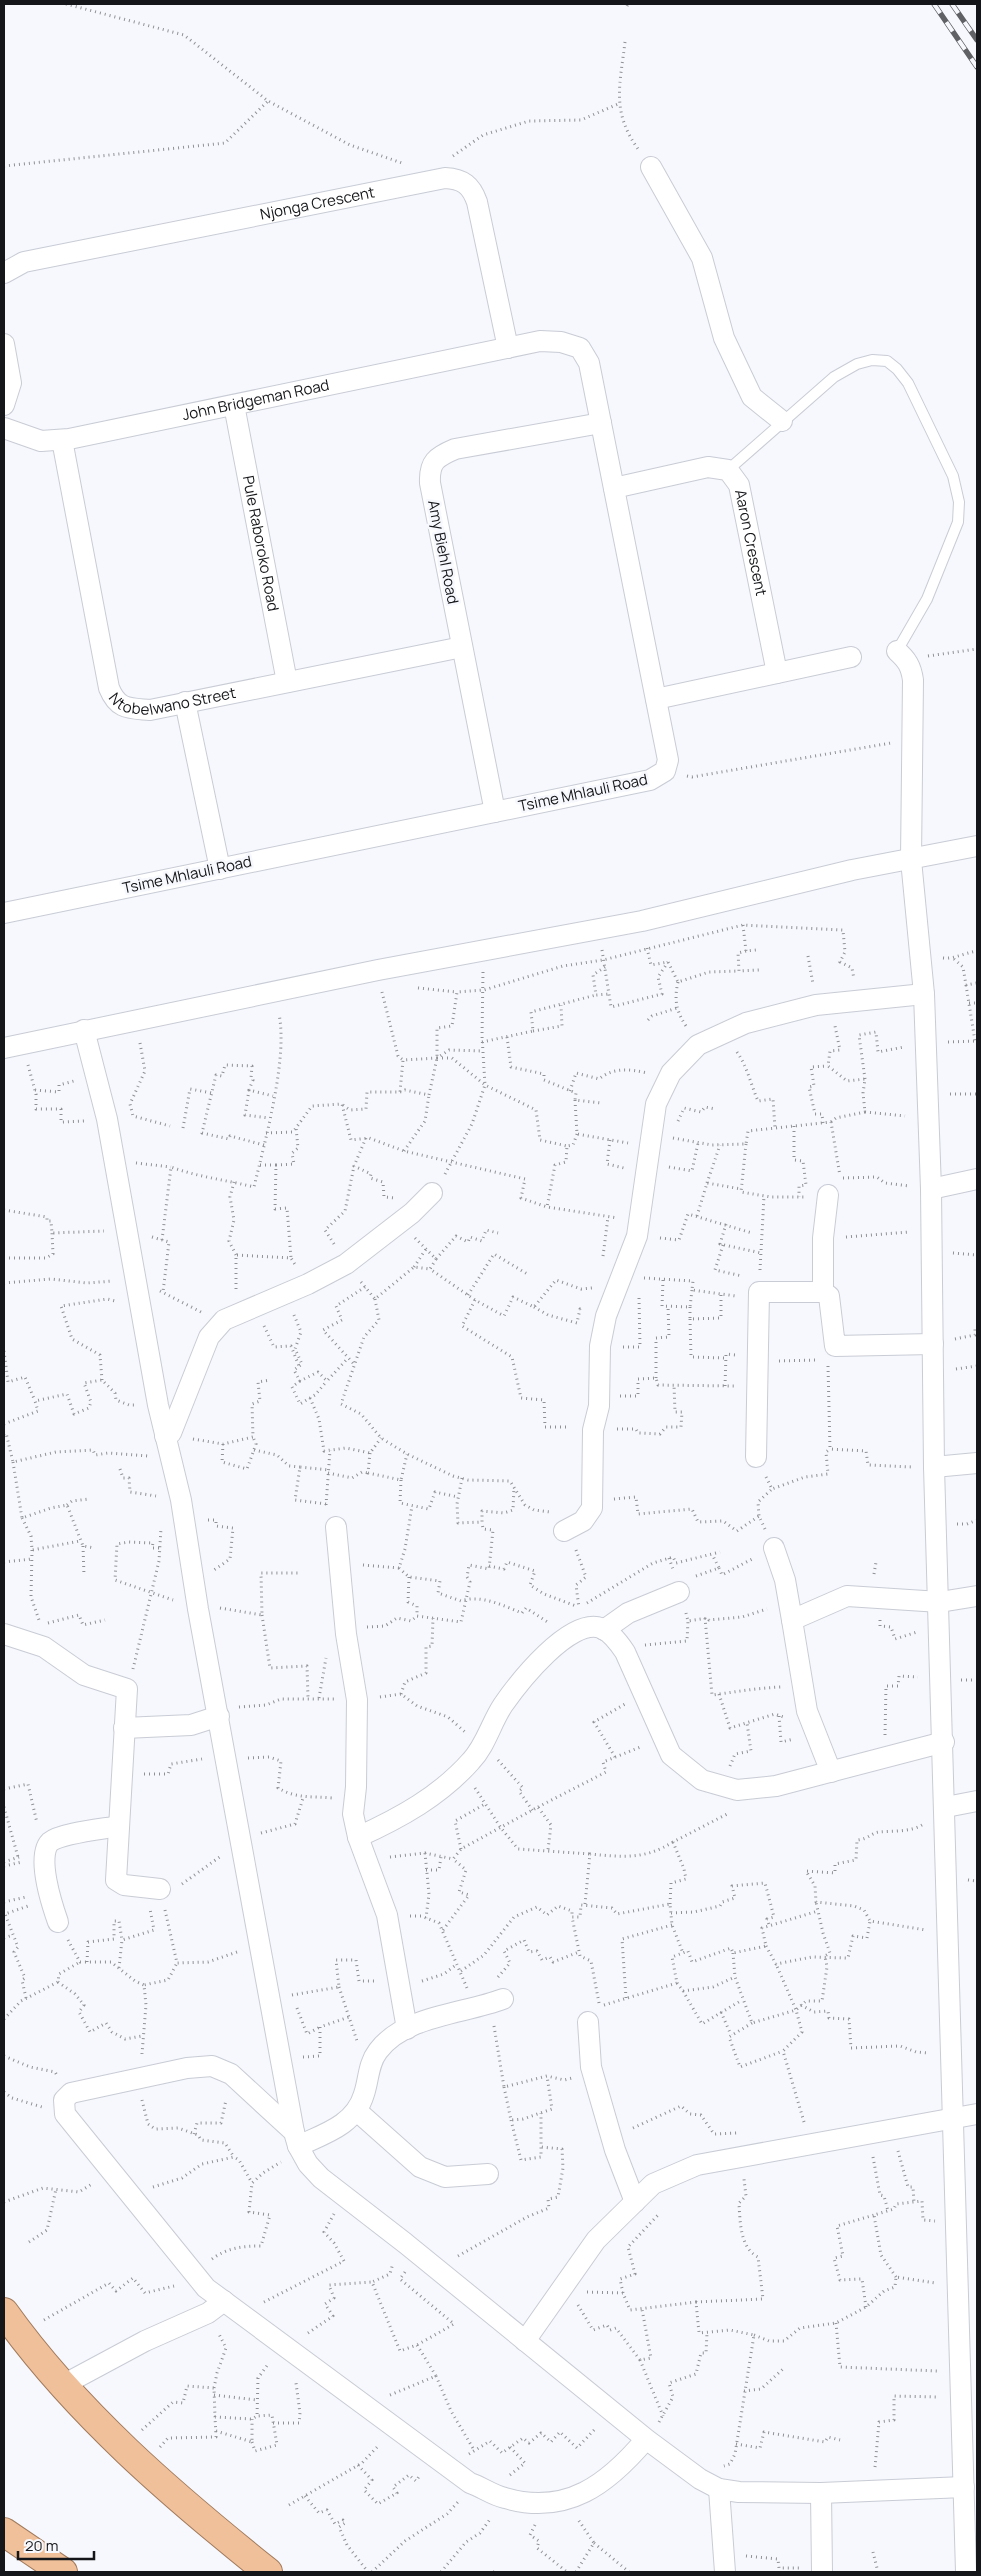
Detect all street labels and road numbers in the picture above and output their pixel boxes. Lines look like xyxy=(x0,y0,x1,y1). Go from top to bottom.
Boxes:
street label: Njonga Crescent xyxy=(258,181,376,225)
street label: John Bridgeman Road xyxy=(180,374,331,425)
street label: Pule Raboroko Road xyxy=(238,474,284,613)
street label: Aaron Crescent xyxy=(730,488,772,598)
street label: Amy Biehl Road xyxy=(423,498,464,606)
street label: Ntobelwano Street xyxy=(104,682,238,720)
street label: Tsime Mhlauli Road xyxy=(516,769,649,816)
street label: Tsime Mhlauli Road xyxy=(120,851,253,898)

